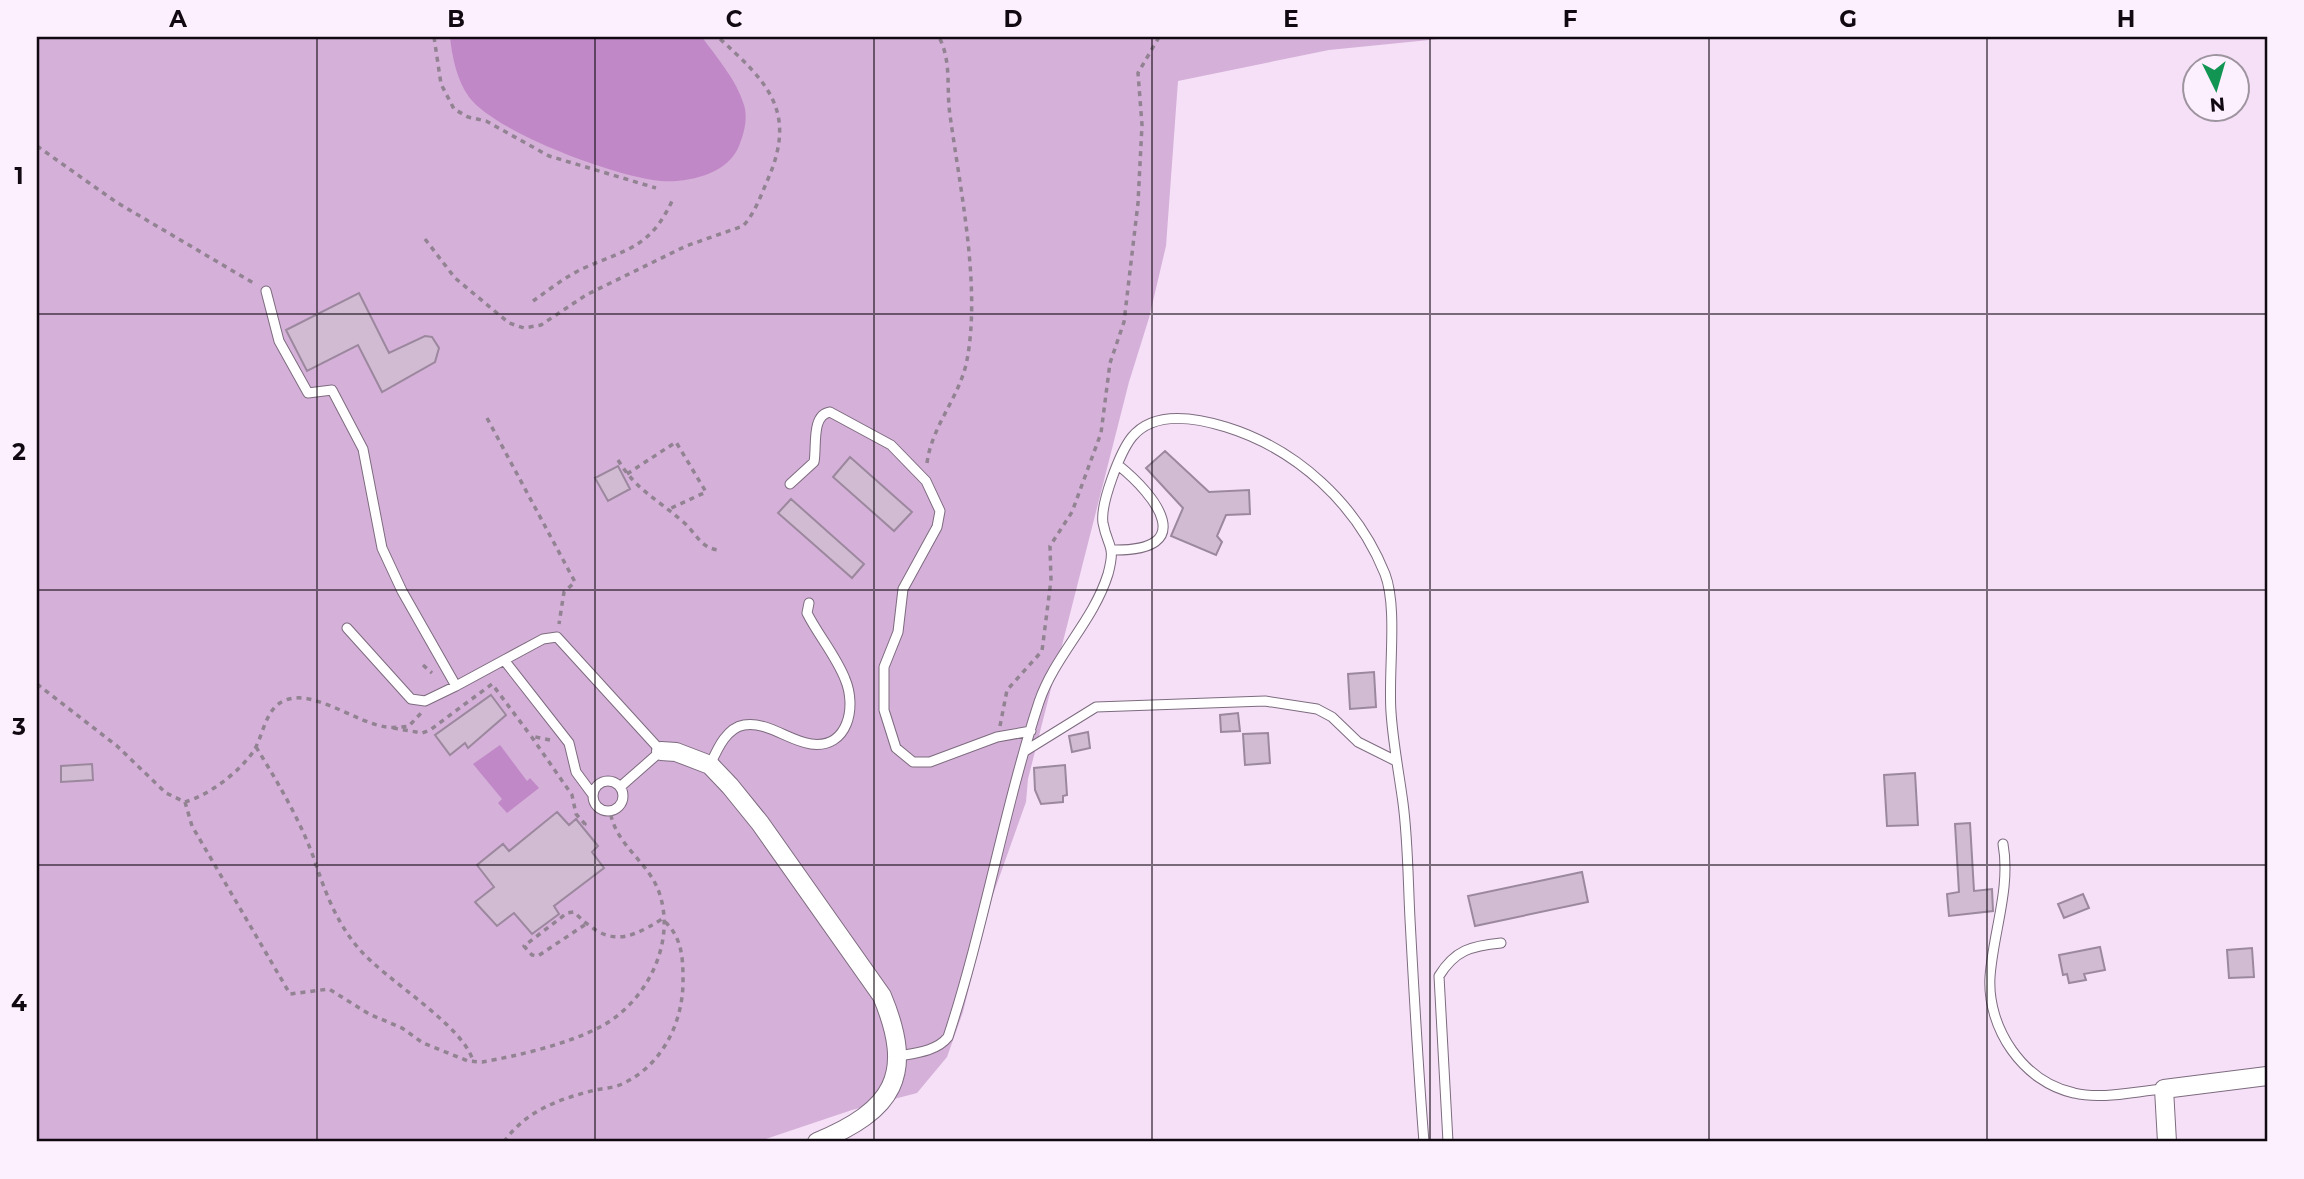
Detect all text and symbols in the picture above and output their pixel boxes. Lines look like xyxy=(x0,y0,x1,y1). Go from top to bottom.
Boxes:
text: A xyxy=(168,5,187,33)
text: B xyxy=(447,5,465,33)
text: C xyxy=(726,5,743,33)
text: D xyxy=(1004,5,1023,33)
text: E xyxy=(1283,5,1299,33)
text: F xyxy=(1563,5,1578,33)
text: G xyxy=(1839,5,1857,33)
text: H xyxy=(2117,5,2135,33)
north arrow xyxy=(2182,52,2252,122)
text: N xyxy=(2209,92,2226,117)
text: 1 xyxy=(14,162,24,190)
text: 2 xyxy=(12,438,26,466)
text: 3 xyxy=(11,713,26,741)
text: 4 xyxy=(11,989,27,1017)

